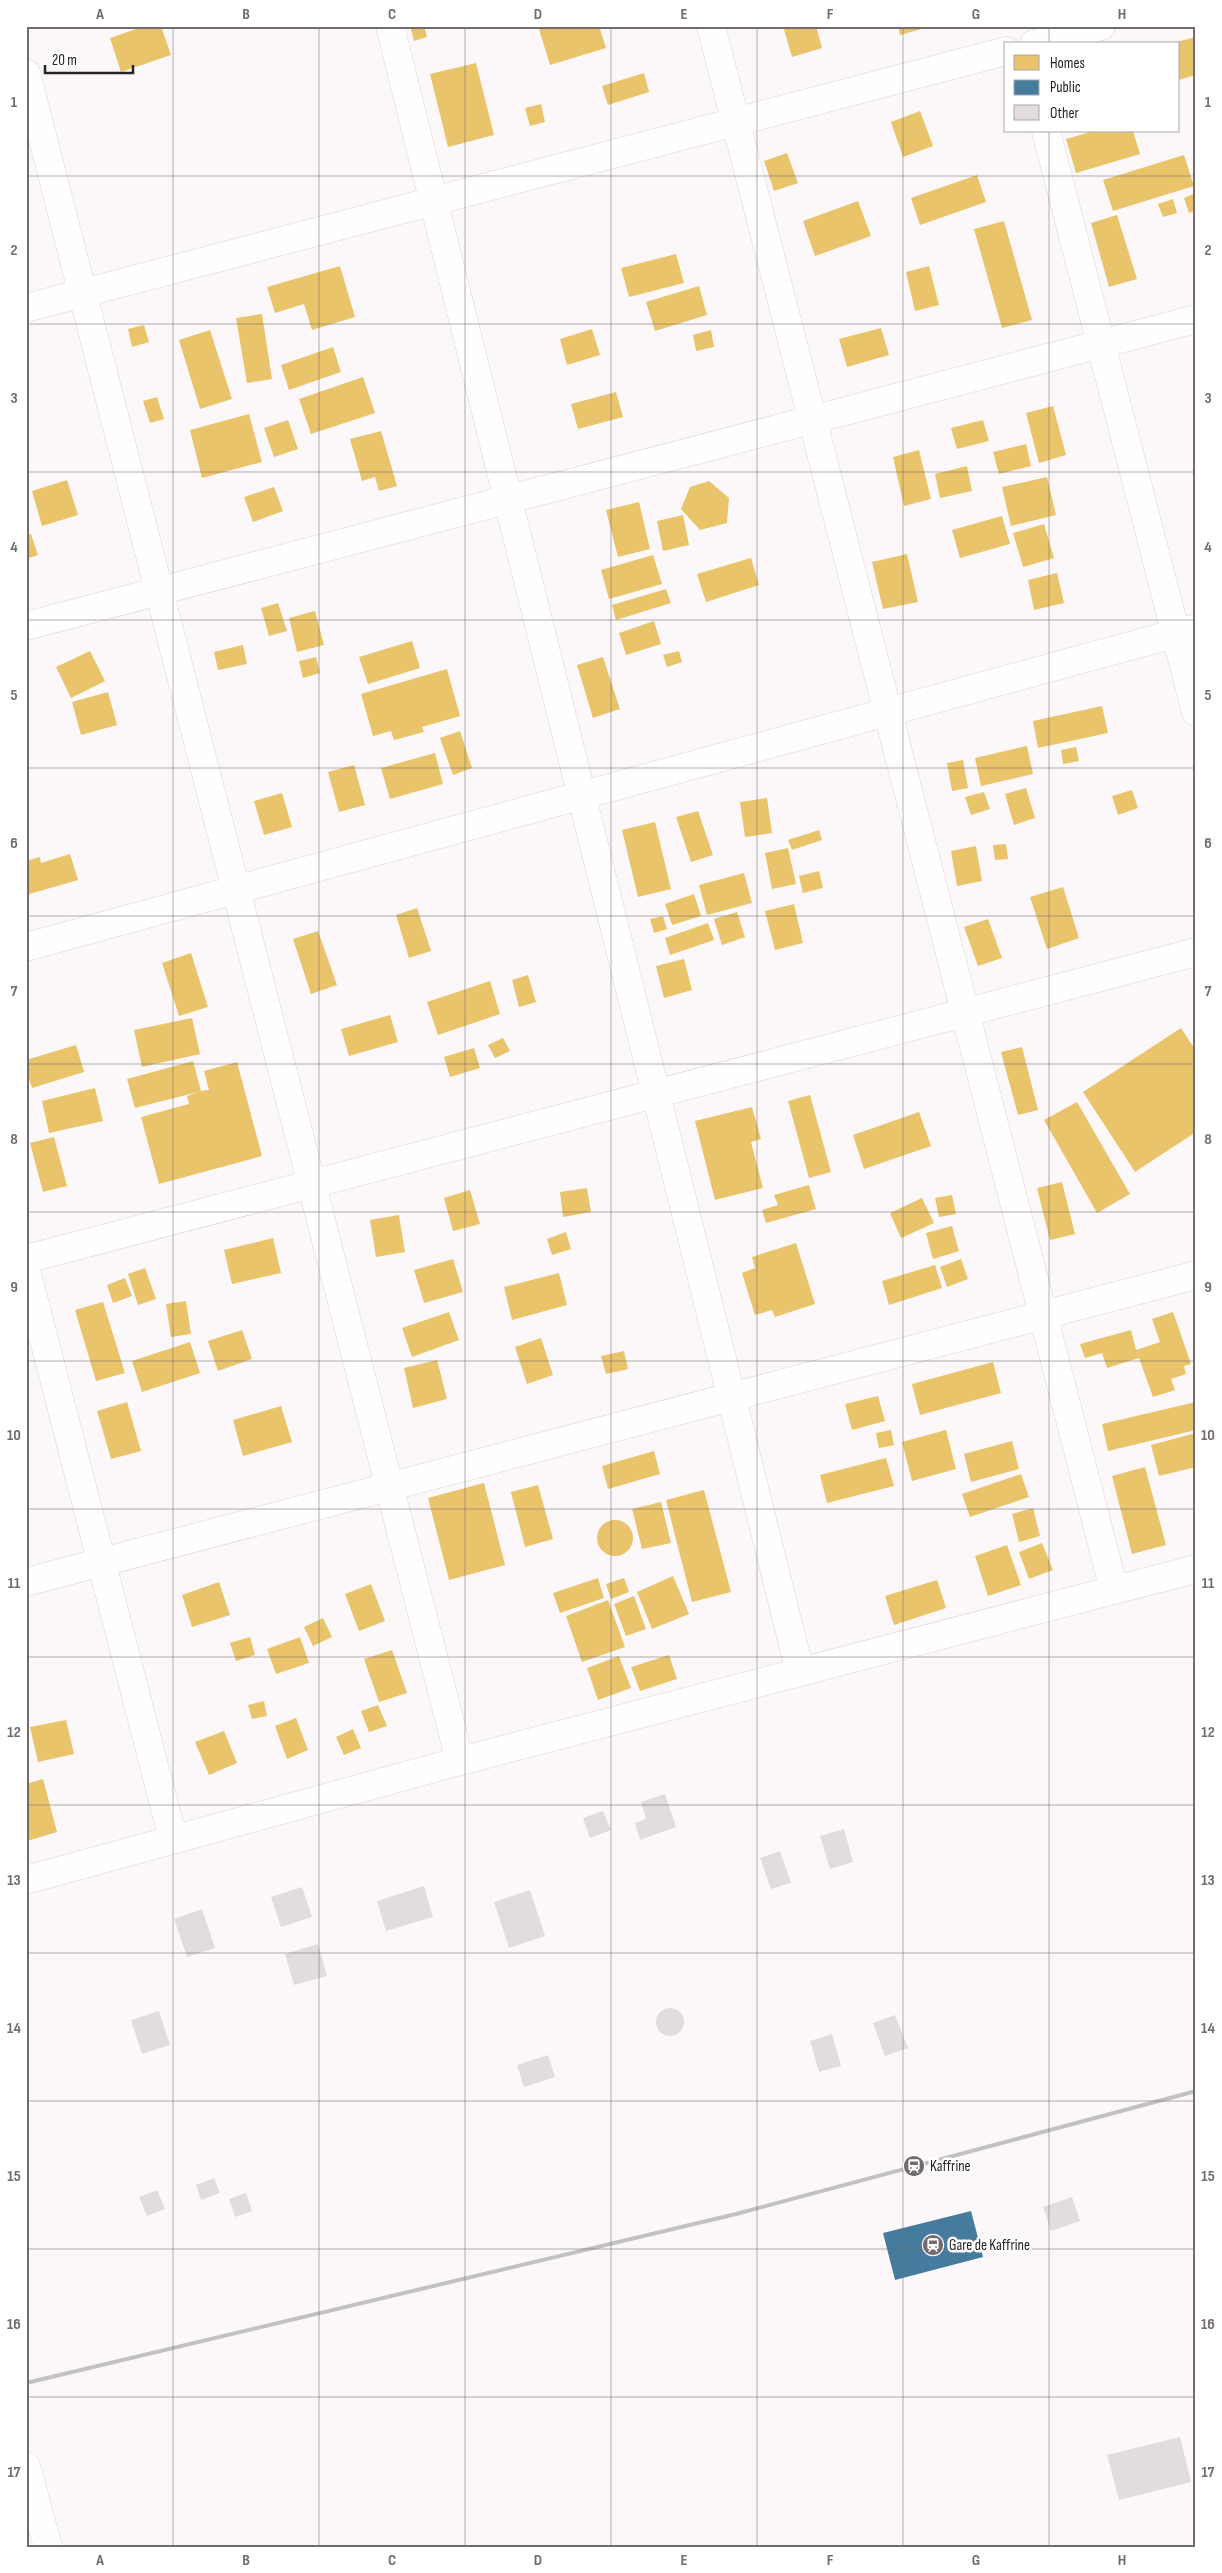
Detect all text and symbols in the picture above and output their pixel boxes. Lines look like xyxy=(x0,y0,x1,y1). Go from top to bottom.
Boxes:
text: A xyxy=(95,5,104,24)
text: B xyxy=(242,5,250,24)
text: C xyxy=(388,5,396,24)
text: D xyxy=(534,5,542,24)
text: E xyxy=(681,5,688,24)
text: F xyxy=(827,5,834,24)
text: G xyxy=(972,5,980,24)
text: H xyxy=(1118,5,1126,24)
scale bar xyxy=(45,42,132,74)
legend xyxy=(1004,42,1180,132)
text: 20 m xyxy=(52,51,77,70)
text: Homes xyxy=(1050,54,1085,73)
text: Public xyxy=(1050,78,1081,97)
text: 1 xyxy=(11,93,18,112)
text: 1 xyxy=(1205,93,1212,112)
text: Other xyxy=(1050,104,1079,123)
text: 2 xyxy=(10,241,18,260)
text: 2 xyxy=(1204,241,1212,260)
text: 3 xyxy=(10,389,18,408)
text: 3 xyxy=(1204,389,1212,408)
text: 4 xyxy=(10,538,18,557)
text: 4 xyxy=(1204,538,1212,557)
text: 5 xyxy=(10,686,18,705)
text: 5 xyxy=(1204,686,1212,705)
text: 6 xyxy=(10,834,18,853)
text: 6 xyxy=(1204,834,1212,853)
text: 7 xyxy=(11,982,18,1001)
text: 7 xyxy=(1205,982,1212,1001)
text: 8 xyxy=(10,1130,18,1149)
text: 8 xyxy=(1204,1130,1212,1149)
text: 9 xyxy=(10,1278,18,1297)
text: 9 xyxy=(1204,1278,1212,1297)
text: 10 xyxy=(7,1426,21,1445)
text: 10 xyxy=(1201,1426,1215,1445)
text: 11 xyxy=(8,1574,21,1593)
text: 11 xyxy=(1202,1574,1215,1593)
text: 12 xyxy=(7,1723,21,1742)
text: 12 xyxy=(1201,1723,1215,1742)
text: 13 xyxy=(7,1871,21,1890)
text: 13 xyxy=(1201,1871,1215,1890)
text: 14 xyxy=(7,2019,21,2038)
text: 14 xyxy=(1201,2019,1215,2038)
station icon: Kaffrine xyxy=(902,2154,926,2178)
place label: Kaffrine xyxy=(930,2157,971,2176)
text: 15 xyxy=(7,2167,21,2186)
text: 15 xyxy=(1201,2167,1215,2186)
station icon: Gare de Kaffrine xyxy=(921,2233,945,2257)
place label: Gare de Kaffrine xyxy=(949,2236,1030,2255)
text: 16 xyxy=(7,2315,21,2334)
text: 16 xyxy=(1201,2315,1215,2334)
text: 17 xyxy=(7,2463,21,2482)
text: 17 xyxy=(1201,2463,1215,2482)
text: A xyxy=(95,2551,104,2570)
text: B xyxy=(242,2551,250,2570)
text: C xyxy=(388,2551,396,2570)
text: D xyxy=(534,2551,542,2570)
text: E xyxy=(681,2551,688,2570)
text: F xyxy=(827,2551,834,2570)
text: G xyxy=(972,2551,980,2570)
text: H xyxy=(1118,2551,1126,2570)

